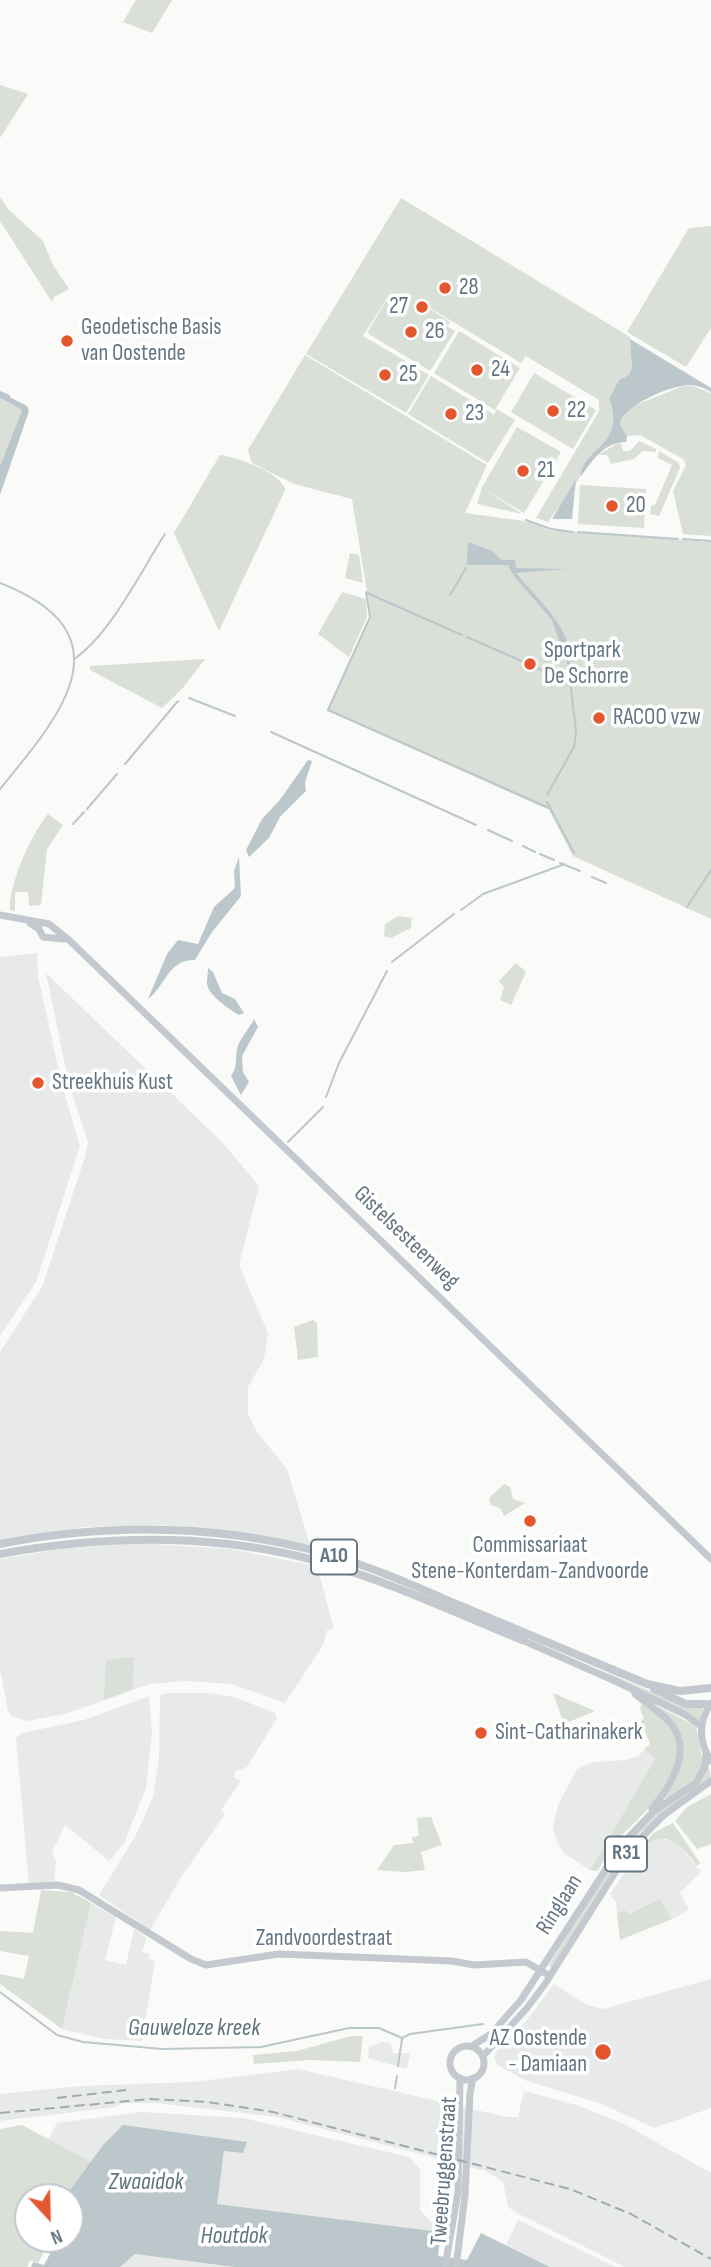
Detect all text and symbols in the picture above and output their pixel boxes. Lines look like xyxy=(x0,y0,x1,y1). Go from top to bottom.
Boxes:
place label: 28 xyxy=(459,274,479,302)
marker: 28 xyxy=(437,280,453,296)
place label: 27 xyxy=(389,293,408,321)
marker: 27 xyxy=(414,299,430,315)
place label: Geodetische Basis van Oostende xyxy=(81,314,222,368)
place label: 26 xyxy=(425,318,445,346)
marker: 26 xyxy=(403,324,419,340)
marker: Geodetische Basis van Oostende xyxy=(59,333,75,349)
place label: 24 xyxy=(491,356,510,384)
place label: 25 xyxy=(399,361,418,389)
marker: 24 xyxy=(469,362,485,378)
marker: 25 xyxy=(377,367,393,383)
place label: 22 xyxy=(567,397,586,425)
place label: 23 xyxy=(465,400,484,428)
marker: 22 xyxy=(545,403,561,419)
marker: 23 xyxy=(443,406,459,422)
place label: 21 xyxy=(537,457,555,485)
marker: 21 xyxy=(515,463,531,479)
place label: 20 xyxy=(626,492,646,520)
marker: 20 xyxy=(604,498,620,514)
place label: Sportpark De Schorre xyxy=(544,637,629,691)
marker: Sportpark De Schorre xyxy=(522,656,538,672)
place label: RACOO vzw xyxy=(613,704,701,732)
marker: RACOO vzw xyxy=(591,710,607,726)
place label: Streekhuis Kust xyxy=(52,1069,173,1097)
marker: Streekhuis Kust xyxy=(30,1075,46,1091)
street label: Gistelsesteenweg xyxy=(347,1181,465,1295)
marker: Commissariaat Stene-Konterdam-Zandvoorde xyxy=(522,1513,538,1529)
place label: Commissariaat Stene-Konterdam-Zandvoorde xyxy=(411,1532,649,1586)
road number: A10 xyxy=(311,1540,357,1574)
place label: Sint-Catharinakerk xyxy=(495,1719,643,1747)
marker: Sint-Catharinakerk xyxy=(473,1725,489,1741)
road number: R31 xyxy=(605,1836,647,1871)
street label: Ringlaan xyxy=(531,1870,589,1940)
street label: Zandvoordestraat xyxy=(256,1925,392,1953)
water label: Gauweloze kreek xyxy=(128,2015,260,2043)
place label: AZ Oostende - Damiaan xyxy=(490,2025,587,2079)
marker: AZ Oostende - Damiaan xyxy=(593,2042,613,2062)
street label: Tweebruggenstraat xyxy=(426,2096,464,2246)
water label: Zwaaidok xyxy=(109,2169,183,2197)
north arrow xyxy=(14,2183,84,2253)
water label: Houtdok xyxy=(200,2223,268,2251)
text: N xyxy=(47,2224,65,2249)

